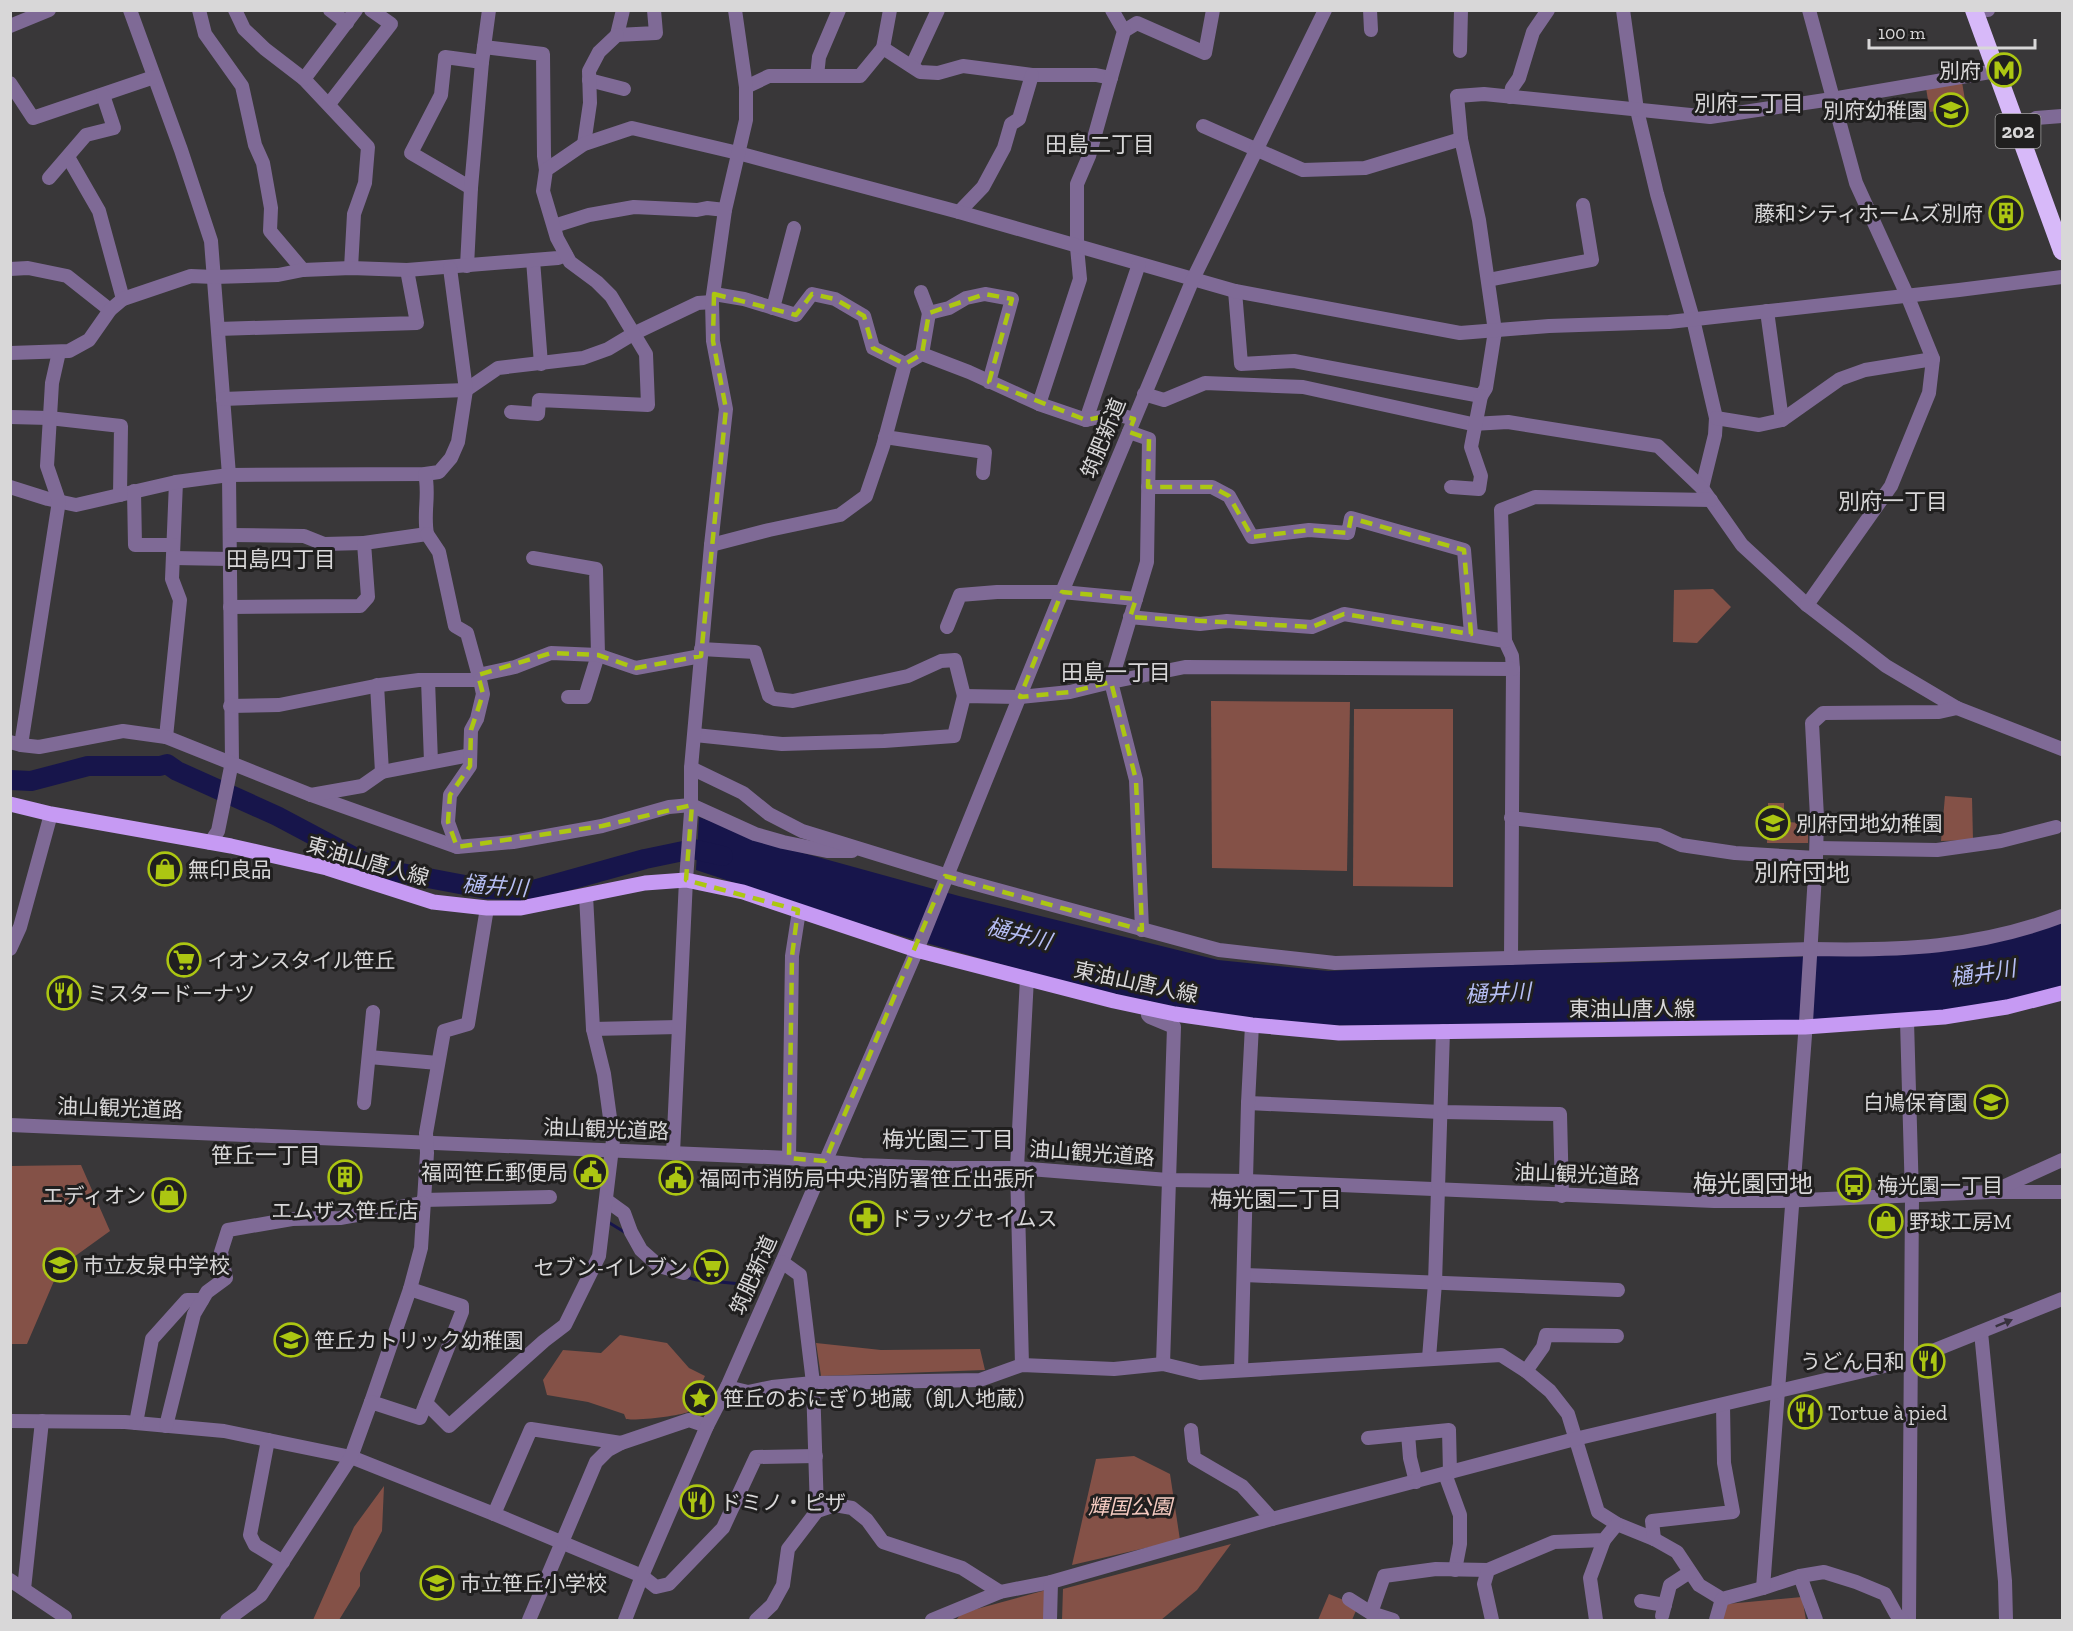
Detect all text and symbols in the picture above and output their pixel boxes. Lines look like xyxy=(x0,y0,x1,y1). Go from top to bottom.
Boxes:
scale bar xyxy=(1869,12,2036,50)
text: 100 m xyxy=(1878,22,1926,44)
metro station icon: 別府 xyxy=(1986,52,2022,88)
place label: 別府 xyxy=(1939,58,1981,83)
district label: 別府二丁目 xyxy=(1694,90,1804,117)
school or university icon: 別府幼稚園 xyxy=(1933,92,1969,128)
place label: 別府幼稚園 xyxy=(1823,98,1928,123)
road number: 202 xyxy=(1996,114,2040,148)
district label: 田島二丁目 xyxy=(1045,131,1155,158)
building icon: 藤和シティホームズ別府 xyxy=(1988,195,2024,231)
place label: 藤和シティホームズ別府 xyxy=(1754,201,1983,226)
street label: 筑肥新道 xyxy=(1076,394,1130,482)
district label: 別府一丁目 xyxy=(1838,488,1948,515)
district label: 田島四丁目 xyxy=(226,546,336,573)
district label: 田島一丁目 xyxy=(1061,659,1171,686)
school or university icon: 別府団地幼稚園 xyxy=(1755,805,1791,841)
place label: 別府団地幼稚園 xyxy=(1796,811,1943,836)
street label: 東油山唐人線 xyxy=(304,832,432,890)
shop icon: 無印良品 xyxy=(147,851,183,887)
place label: 無印良品 xyxy=(188,857,272,882)
district label: 別府団地 xyxy=(1754,858,1850,887)
water label: 樋井川 xyxy=(461,870,531,902)
water label: 樋井川 xyxy=(984,913,1056,956)
supermarket icon: イオンスタイル笹丘 xyxy=(166,942,202,978)
place label: イオンスタイル笹丘 xyxy=(207,948,396,973)
water label: 樋井川 xyxy=(1948,954,2020,991)
street label: 東油山唐人線 xyxy=(1072,957,1200,1007)
restaurant icon: ミスタードーナツ xyxy=(46,975,82,1011)
water label: 樋井川 xyxy=(1464,978,1534,1008)
place label: ミスタードーナツ xyxy=(87,981,255,1006)
street label: 東油山唐人線 xyxy=(1569,996,1695,1021)
school or university icon: 白鳩保育園 xyxy=(1973,1084,2009,1120)
place label: 白鳩保育園 xyxy=(1863,1090,1968,1115)
street label: 油山観光道路 xyxy=(57,1093,183,1123)
street label: 油山観光道路 xyxy=(543,1114,669,1144)
district label: 梅光園三丁目 xyxy=(882,1126,1014,1153)
street label: 油山観光道路 xyxy=(1028,1136,1156,1170)
district label: 笹丘一丁目 xyxy=(211,1142,321,1169)
public building icon: 福岡笹丘郵便局 xyxy=(573,1154,609,1190)
building icon: エムザス笹丘店 xyxy=(327,1159,363,1195)
street label: 油山観光道路 xyxy=(1514,1159,1640,1189)
place label: 福岡笹丘郵便局 xyxy=(421,1160,568,1185)
public building icon: 福岡市消防局中央消防署笹丘出張所 xyxy=(658,1160,694,1196)
place label: 福岡市消防局中央消防署笹丘出張所 xyxy=(699,1166,1035,1191)
bus stop icon: 梅光園一丁目 xyxy=(1836,1167,1872,1203)
district label: 梅光園団地 xyxy=(1693,1169,1813,1198)
place label: 梅光園一丁目 xyxy=(1877,1173,2003,1198)
shop icon: エディオン xyxy=(151,1177,187,1213)
place label: エディオン xyxy=(42,1183,146,1208)
district label: 梅光園二丁目 xyxy=(1210,1186,1342,1213)
place label: エムザス笹丘店 xyxy=(272,1198,418,1223)
pharmacy icon: ドラッグセイムス xyxy=(849,1200,885,1236)
shop icon: 野球工房M xyxy=(1868,1203,1904,1239)
place label: ドラッグセイムス xyxy=(890,1206,1058,1231)
place label: 野球工房M xyxy=(1909,1209,2012,1234)
street label: 筑肥新道 xyxy=(724,1232,782,1318)
school or university icon: 市立友泉中学校 xyxy=(42,1247,78,1283)
supermarket icon: セブン-イレブン xyxy=(693,1249,729,1285)
place label: 市立友泉中学校 xyxy=(83,1253,230,1278)
place label: セブン-イレブン xyxy=(534,1255,688,1280)
one-way arrow xyxy=(1995,1318,2013,1328)
school or university icon: 笹丘カトリック幼稚園 xyxy=(273,1322,309,1358)
place label: 笹丘カトリック幼稚園 xyxy=(314,1328,524,1353)
restaurant icon: うどん日和 xyxy=(1910,1343,1946,1379)
place label: うどん日和 xyxy=(1800,1349,1905,1374)
place icon: 笹丘のおにぎり地蔵（飢人地蔵） xyxy=(682,1380,718,1416)
place label: 笹丘のおにぎり地蔵（飢人地蔵） xyxy=(723,1386,1038,1411)
restaurant icon: Tortue à pied xyxy=(1787,1394,1823,1430)
place label: Tortue à pied xyxy=(1828,1400,1948,1425)
restaurant icon: ドミノ・ピザ xyxy=(679,1484,715,1520)
place label: ドミノ・ピザ xyxy=(720,1490,846,1515)
park label: 輝国公園 xyxy=(1088,1494,1175,1519)
school or university icon: 市立笹丘小学校 xyxy=(419,1565,455,1601)
place label: 市立笹丘小学校 xyxy=(460,1571,607,1596)

